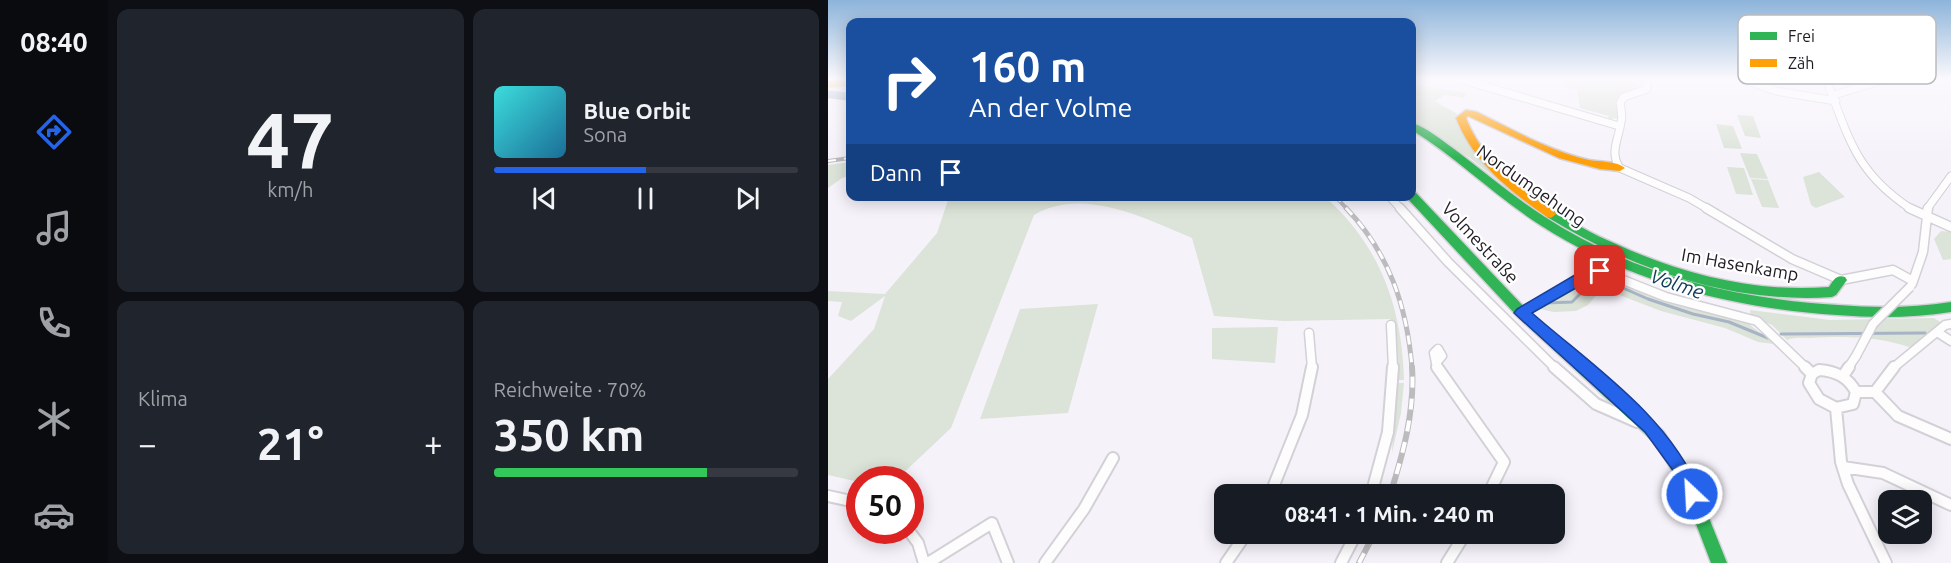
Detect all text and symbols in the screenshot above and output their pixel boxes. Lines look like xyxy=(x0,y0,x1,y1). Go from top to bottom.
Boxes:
legend xyxy=(1738,15,1936,84)
text: 08:40 xyxy=(20,27,88,57)
text: Frei xyxy=(1788,27,1815,45)
icon: right xyxy=(870,42,948,120)
text: 160 m xyxy=(969,43,1086,90)
text: Zäh xyxy=(1788,54,1814,72)
text: An der Volme xyxy=(969,92,1133,122)
text: 47 xyxy=(246,95,334,183)
text: Blue Orbit xyxy=(584,98,691,123)
icon: directions xyxy=(33,111,75,153)
text: Sona xyxy=(584,123,627,146)
street label: Nordumgehung xyxy=(1473,140,1590,230)
icon: arrive xyxy=(934,156,967,189)
text: Dann xyxy=(870,160,922,185)
text: km/h xyxy=(267,178,313,201)
icon: previous xyxy=(528,182,561,215)
icon: pause xyxy=(629,182,662,215)
icon: next xyxy=(731,182,764,215)
street label: Volmestraße xyxy=(1438,198,1523,287)
icon: music xyxy=(33,207,75,249)
street label: Im Hasenkamp xyxy=(1680,244,1800,284)
pin xyxy=(1574,245,1625,296)
icon: arrive xyxy=(1583,254,1616,287)
water label: Volme xyxy=(1647,264,1707,303)
icon: phone xyxy=(33,302,75,344)
text: Reichweite · 70% xyxy=(494,378,646,401)
text: Klima xyxy=(138,387,188,410)
icon: climate xyxy=(33,398,75,440)
text: 350 km xyxy=(494,409,644,460)
text: 21° xyxy=(257,418,324,469)
text: − xyxy=(138,425,157,462)
text: + xyxy=(424,425,443,462)
position arrow xyxy=(1660,462,1724,526)
speed limit sign: 50 xyxy=(846,466,924,544)
map controls xyxy=(1878,490,1932,544)
button: layers xyxy=(1878,490,1932,544)
icon: car xyxy=(33,494,75,536)
text: 08:41 · 1 Min. · 240 m xyxy=(1285,501,1494,526)

